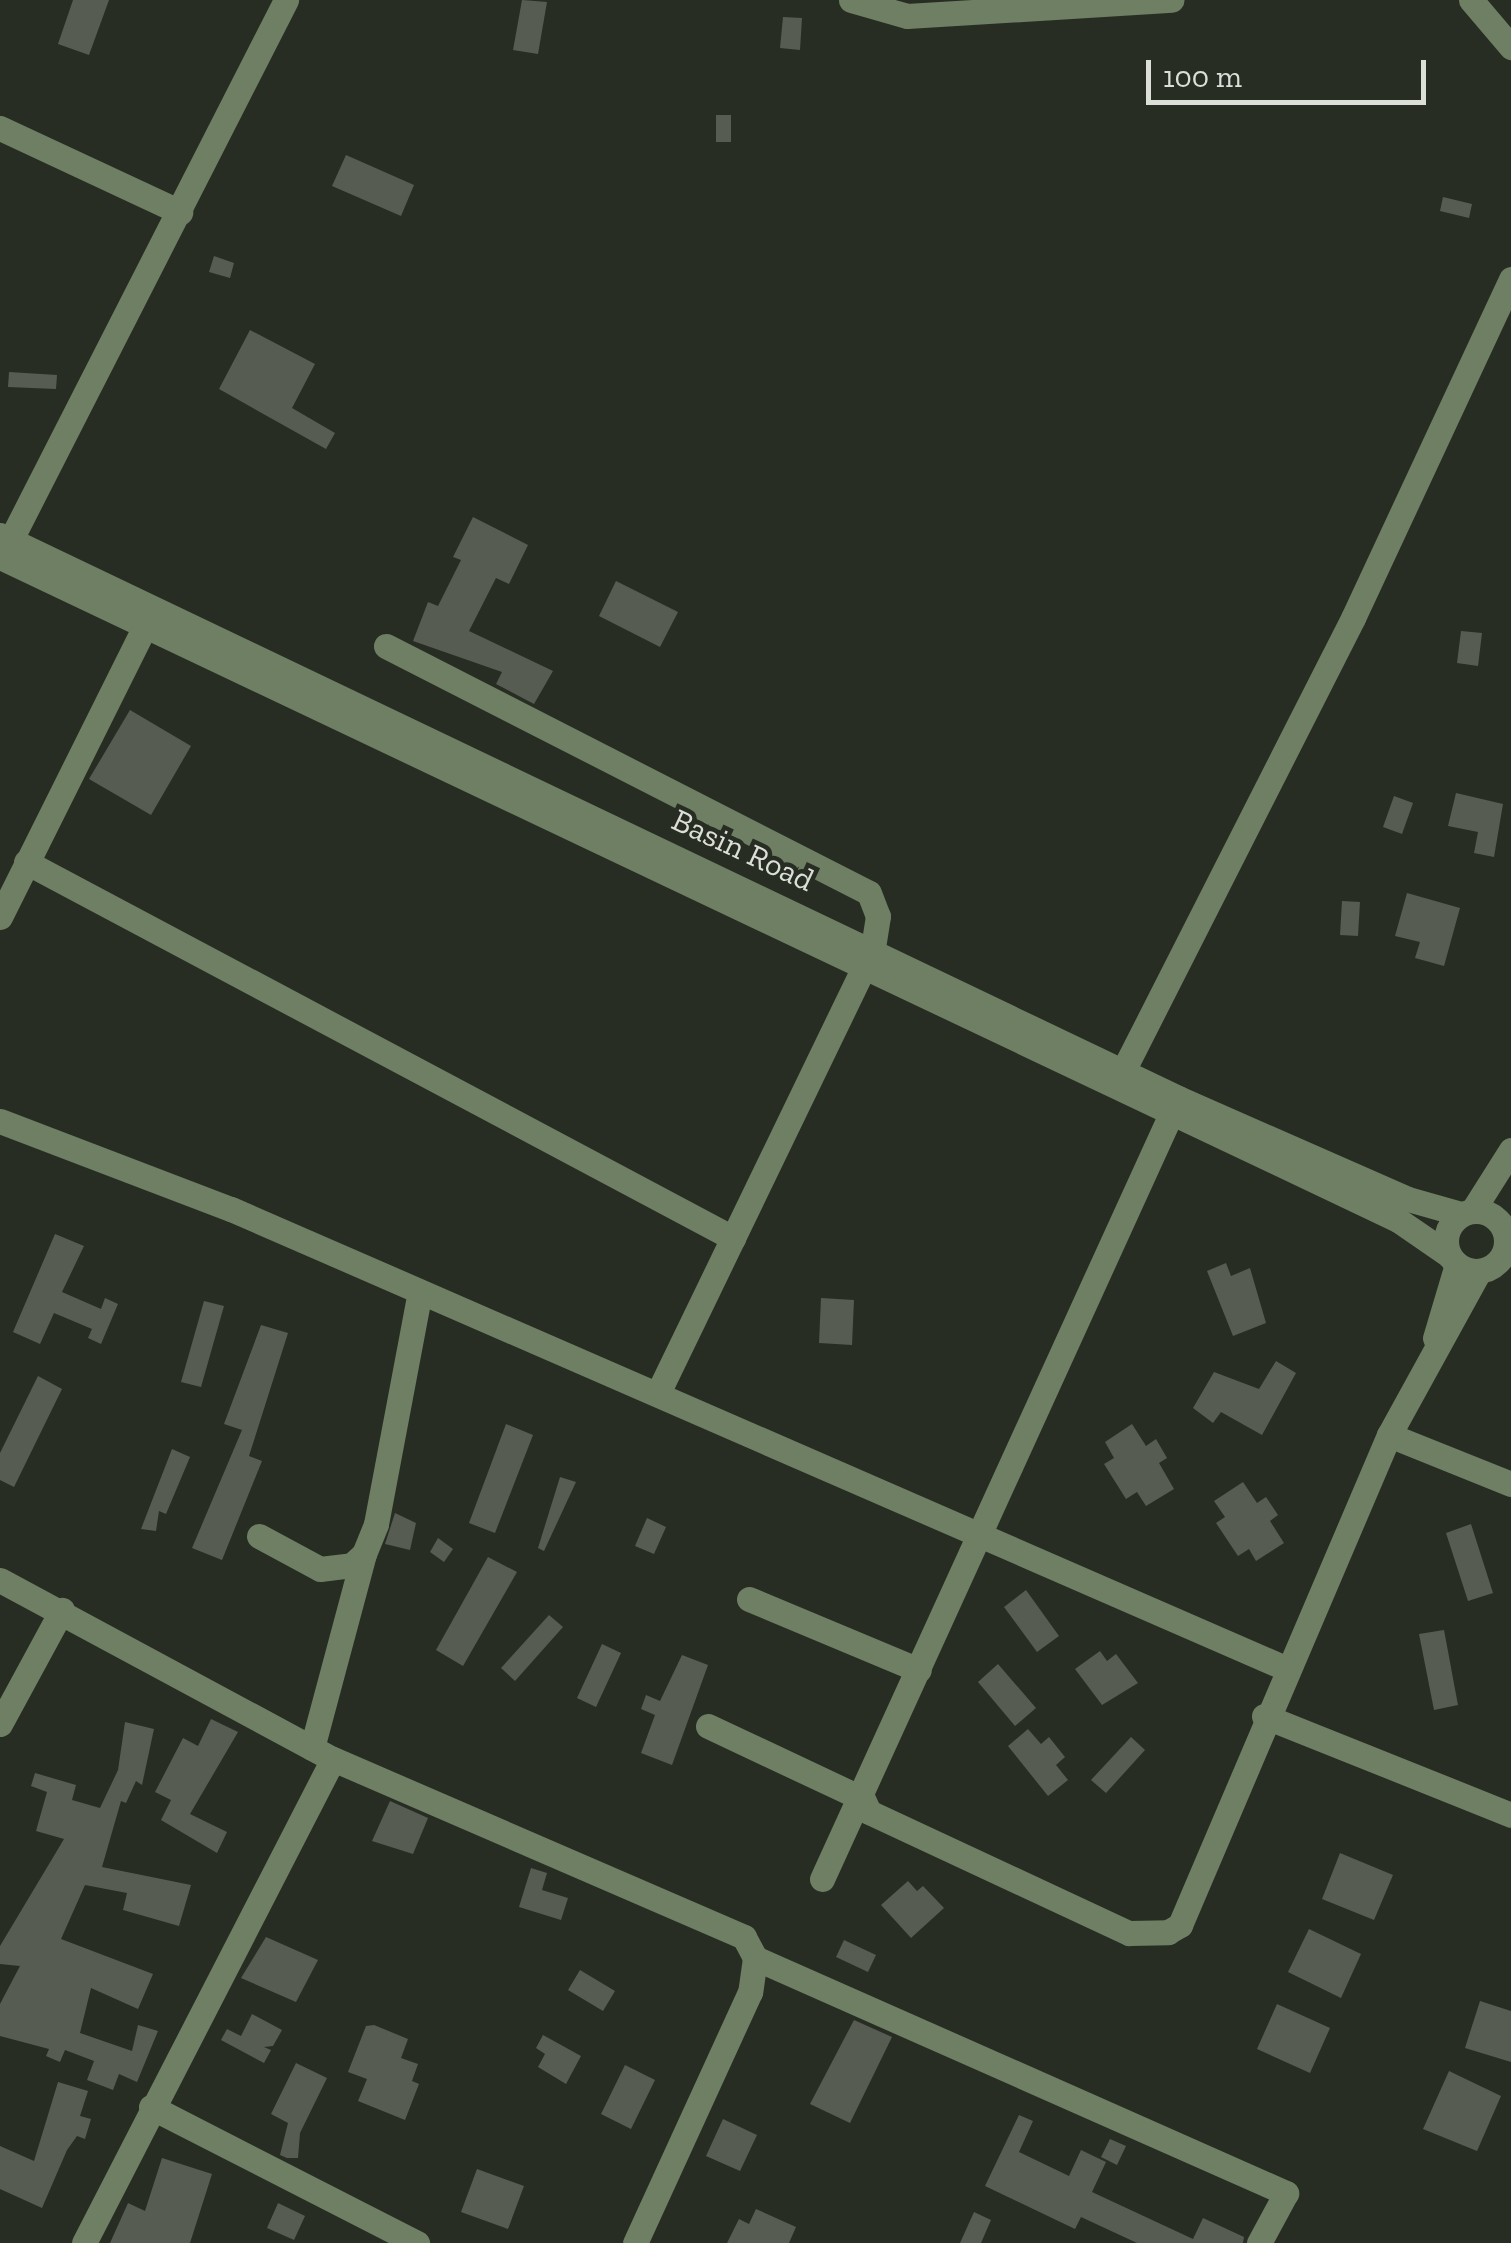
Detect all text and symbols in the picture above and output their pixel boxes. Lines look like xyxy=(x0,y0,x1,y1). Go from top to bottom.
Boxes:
scale bar xyxy=(1151,40,1431,102)
text: 100 m xyxy=(1163,59,1242,95)
street label: Basin Road xyxy=(666,800,820,900)

